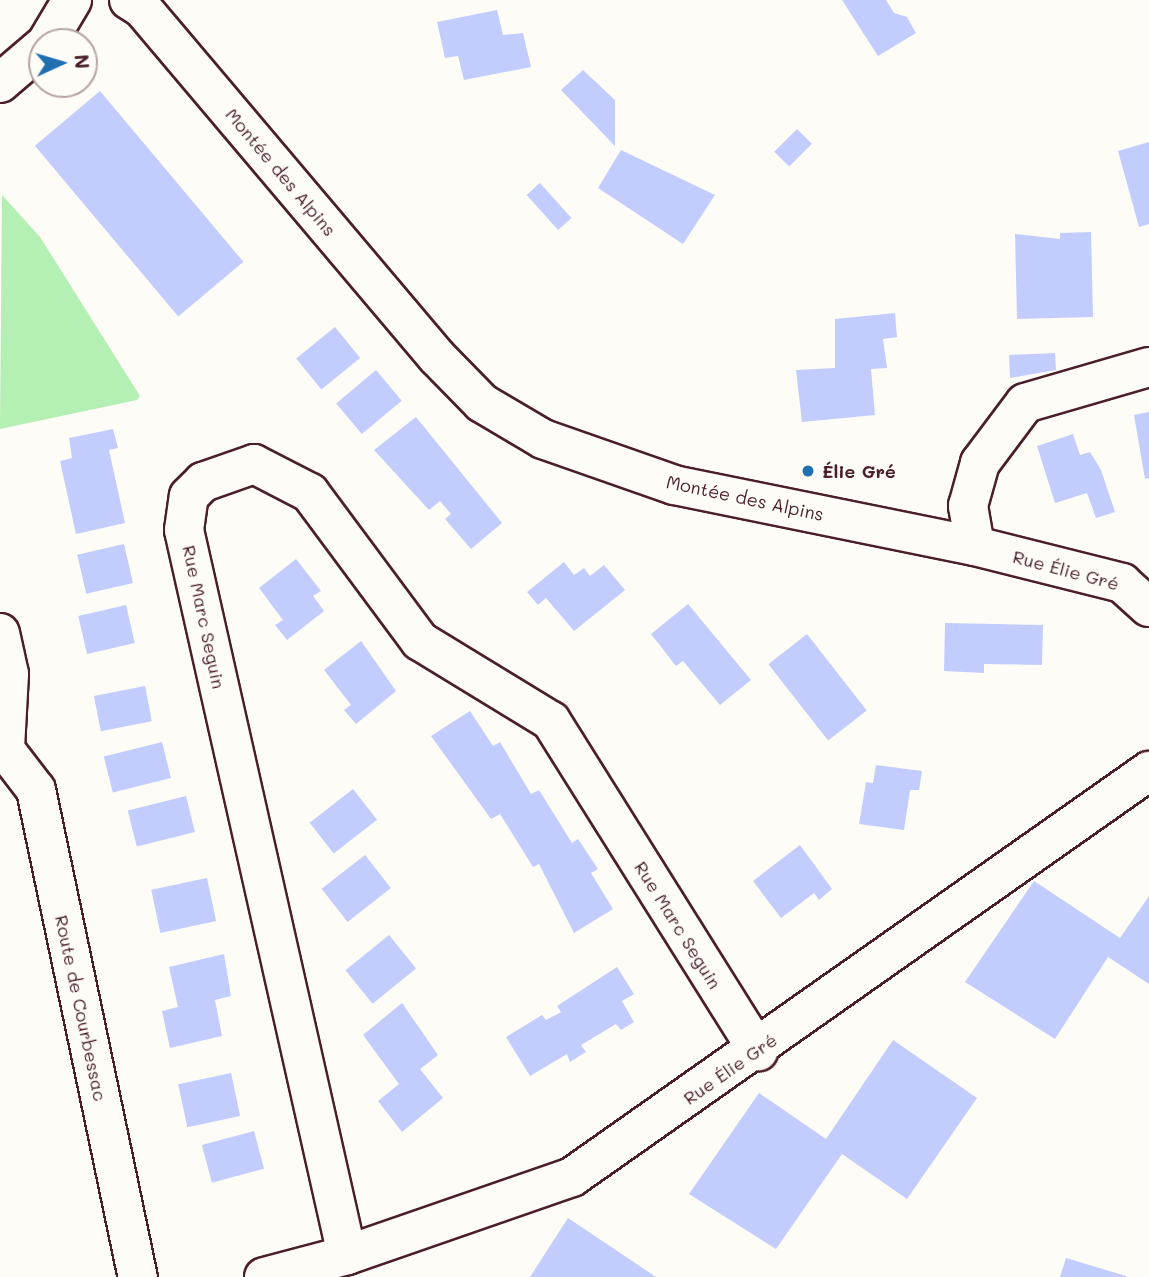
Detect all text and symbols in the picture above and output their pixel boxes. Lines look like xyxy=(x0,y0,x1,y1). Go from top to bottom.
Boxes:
north arrow xyxy=(28,28,98,98)
text: N xyxy=(69,54,95,70)
street label: Montée des Alpins xyxy=(221,104,341,240)
place label: Élie Gré xyxy=(822,460,896,482)
marker: Élie Gré xyxy=(800,463,816,479)
street label: Montée des Alpins xyxy=(664,471,826,525)
street label: Rue Marc Seguin xyxy=(178,543,230,691)
street label: Rue Élie Gré xyxy=(1011,545,1121,595)
street label: Rue Marc Seguin xyxy=(630,857,726,993)
street label: Route de Courbessac xyxy=(51,913,111,1103)
street label: Rue Élie Gré xyxy=(679,1029,781,1109)

